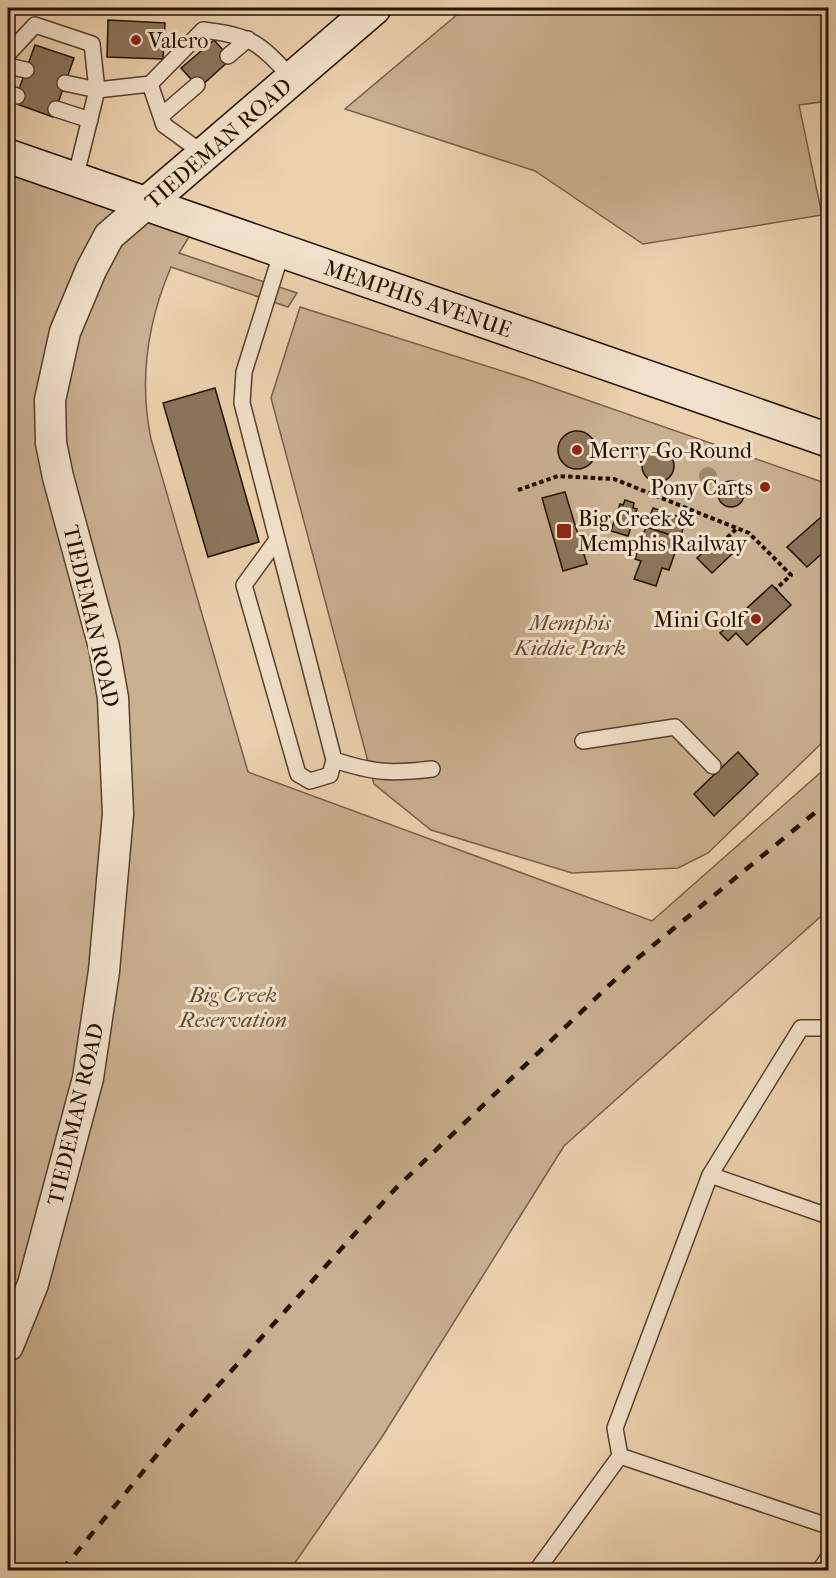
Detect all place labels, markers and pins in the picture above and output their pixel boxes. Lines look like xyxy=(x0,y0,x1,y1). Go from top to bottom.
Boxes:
place label: Valero xyxy=(147,28,208,54)
marker: Valero xyxy=(129,33,143,47)
place label: Merry-Go-Round xyxy=(589,438,753,464)
marker: Merry-Go-Round xyxy=(570,443,584,457)
place label: Pony Carts xyxy=(650,475,753,501)
marker: Pony Carts xyxy=(758,480,772,494)
place label: Big Creek & Memphis Railway xyxy=(578,506,748,557)
marker: Big Creek & Memphis Railway xyxy=(555,522,573,540)
place label: Mini Golf xyxy=(653,607,749,633)
marker: Mini Golf xyxy=(749,612,763,626)

